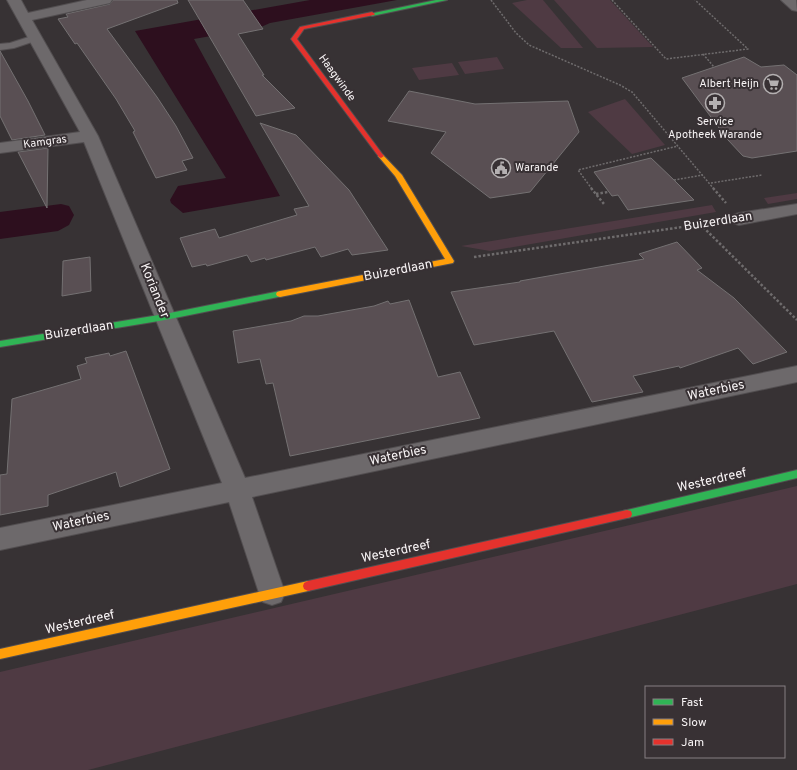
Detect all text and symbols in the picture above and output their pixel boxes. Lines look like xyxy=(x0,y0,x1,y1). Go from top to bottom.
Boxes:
street label: Haagwinde xyxy=(315,52,359,104)
supermarket icon: Albert Heijn xyxy=(762,73,784,95)
place label: Albert Heijn xyxy=(699,77,759,91)
pharmacy icon: Service Apotheek Warande xyxy=(704,92,726,114)
place label: Service Apotheek Warande xyxy=(668,115,762,142)
street label: Kamgras xyxy=(22,132,68,152)
public building icon: Warande xyxy=(490,157,512,179)
place label: Warande xyxy=(515,161,558,175)
street label: Buizerdlaan xyxy=(682,209,754,235)
street label: Buizerdlaan xyxy=(362,257,434,285)
street label: Koriander xyxy=(136,261,172,321)
street label: Buizerdlaan xyxy=(43,318,115,344)
street label: Waterbies xyxy=(686,377,746,405)
street label: Waterbies xyxy=(368,442,428,470)
street label: Westerdreef xyxy=(676,465,749,497)
street label: Waterbies xyxy=(51,508,111,536)
street label: Westerdreef xyxy=(360,537,433,567)
street label: Westerdreef xyxy=(44,607,117,639)
legend xyxy=(645,686,785,758)
text: Fast xyxy=(681,695,703,711)
text: Slow xyxy=(681,715,707,731)
text: Jam xyxy=(681,735,704,751)

